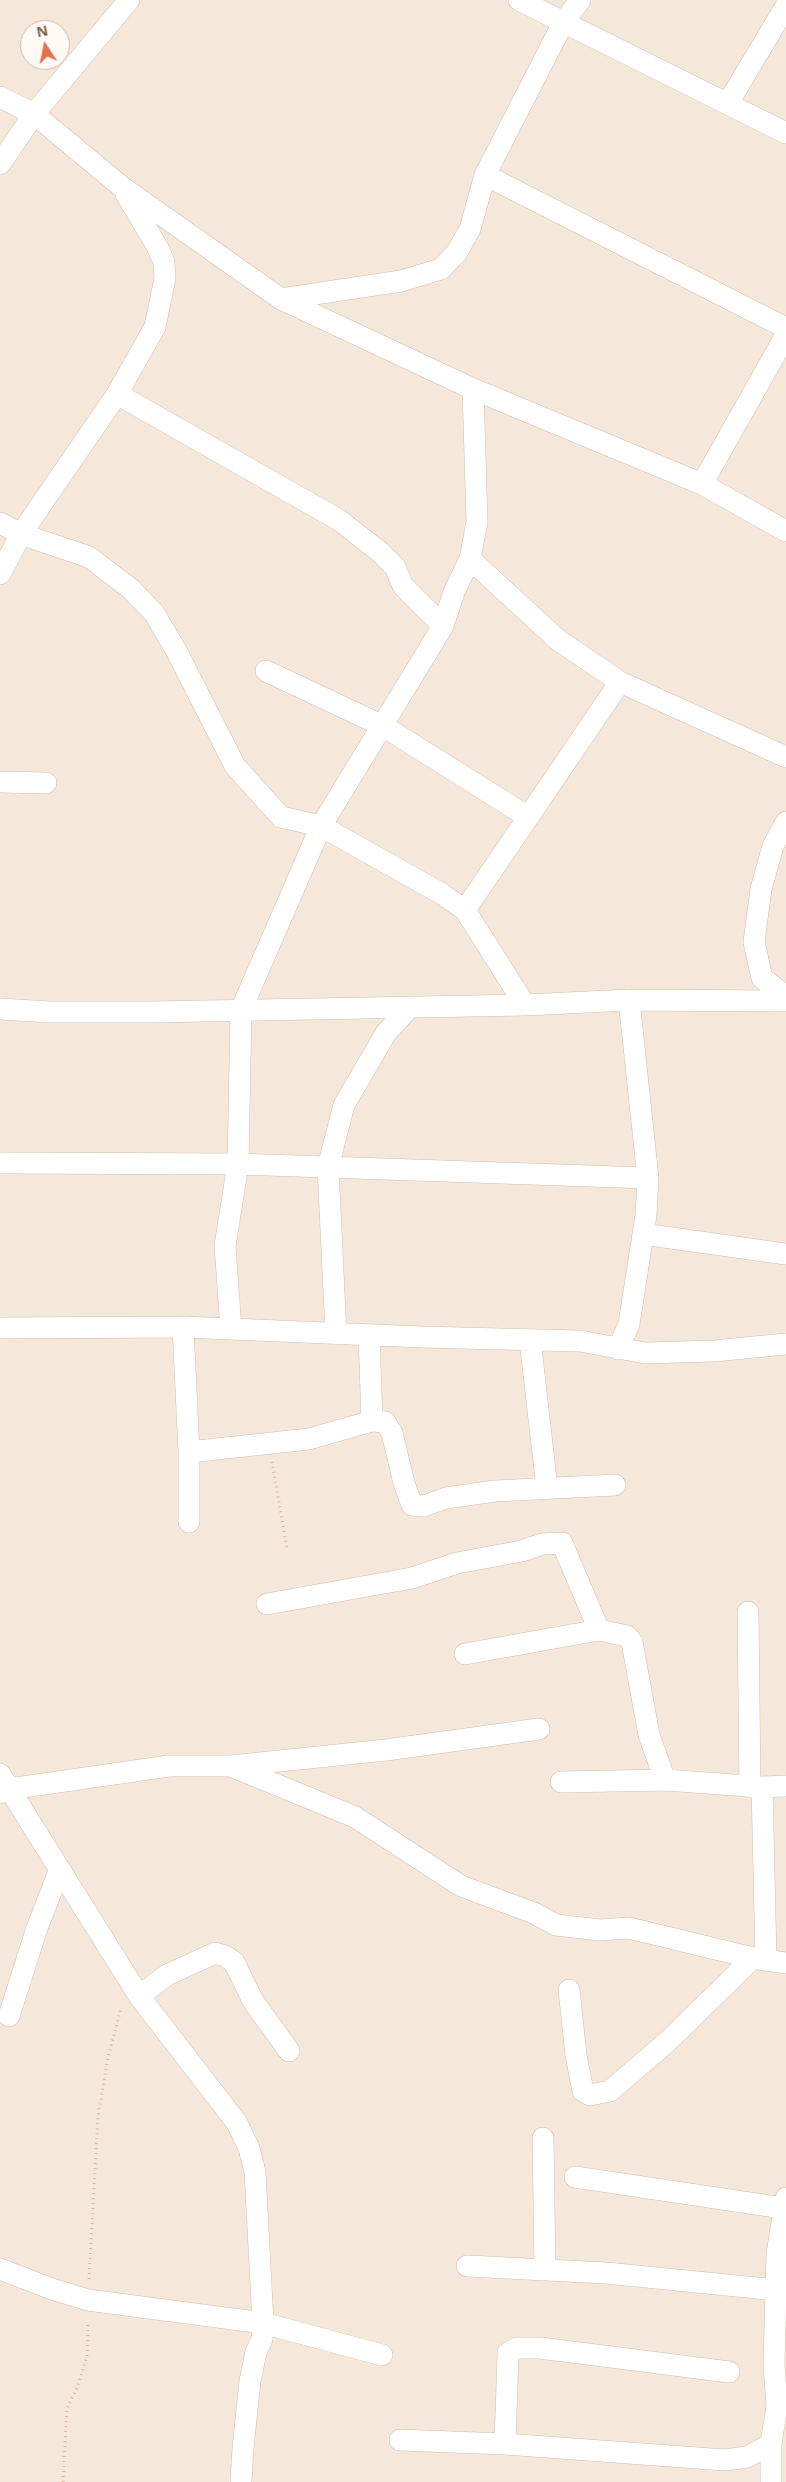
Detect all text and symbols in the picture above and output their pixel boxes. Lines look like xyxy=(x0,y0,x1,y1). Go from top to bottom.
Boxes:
north arrow xyxy=(20,20,70,70)
text: N xyxy=(35,20,50,41)

